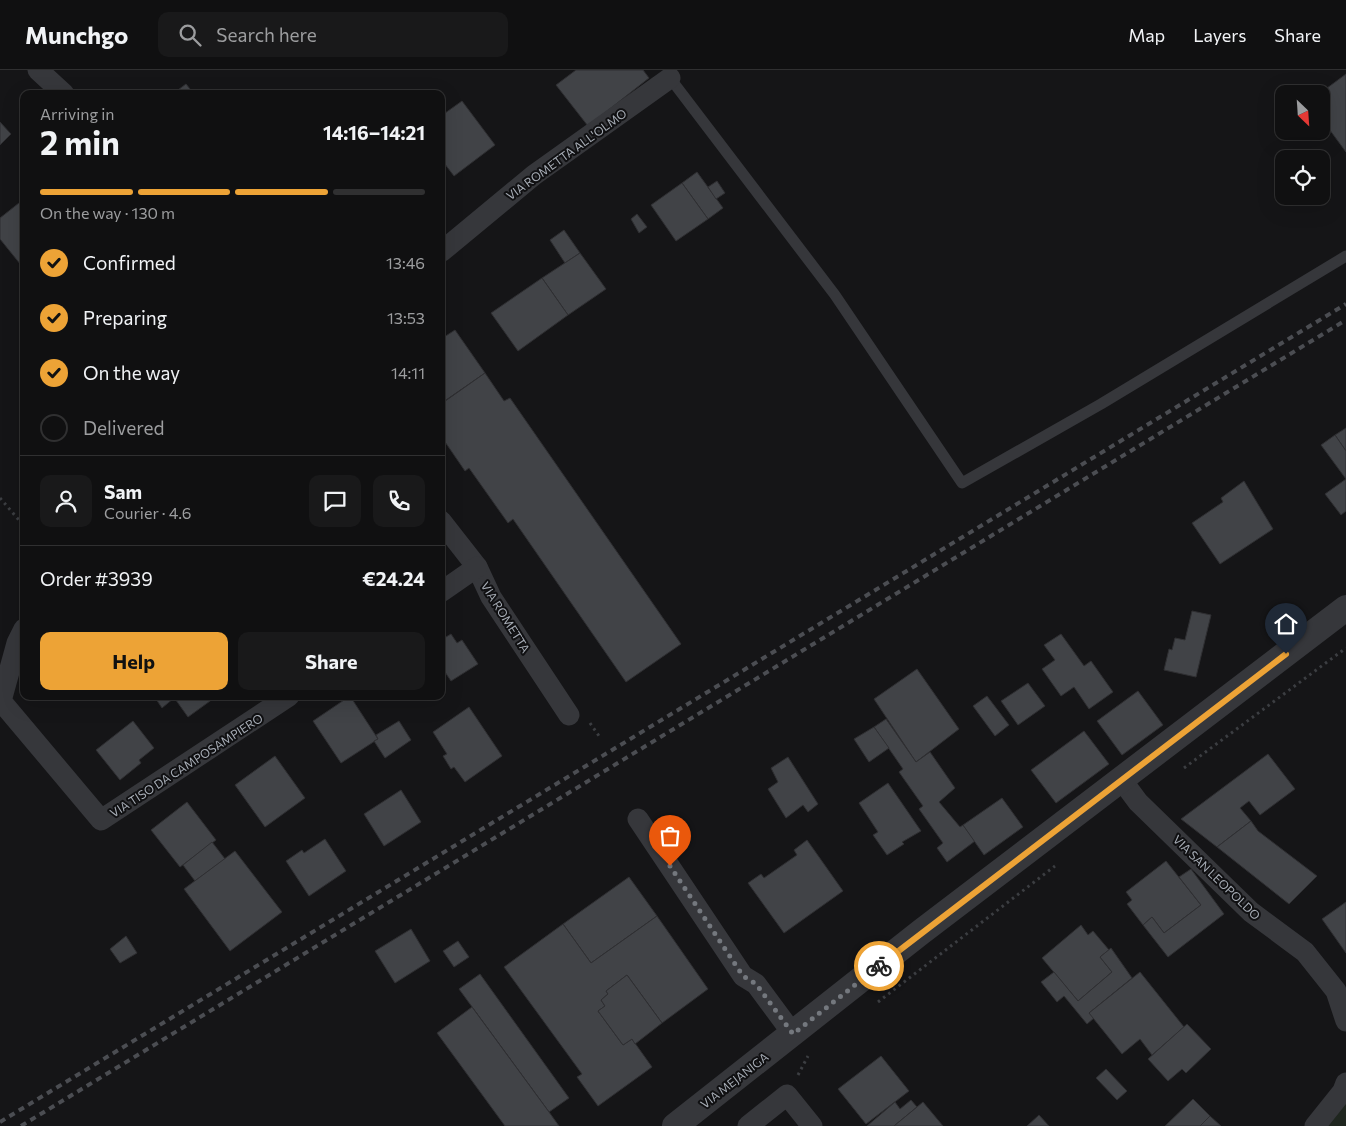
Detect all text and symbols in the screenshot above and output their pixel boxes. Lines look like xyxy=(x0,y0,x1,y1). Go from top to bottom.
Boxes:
search box xyxy=(158,12,508,57)
text: Munchgo xyxy=(25,20,128,49)
icon: search xyxy=(176,21,204,49)
text: Search here xyxy=(216,23,317,46)
text: Map xyxy=(1128,24,1165,46)
text: Layers xyxy=(1193,24,1246,46)
text: Share xyxy=(1274,24,1321,46)
north arrow xyxy=(1275,85,1330,140)
map controls xyxy=(1275,85,1330,205)
text: Arriving in xyxy=(40,104,114,123)
street label: VIA ROMETTA ALL'OLMO xyxy=(503,106,629,202)
text: 14:16–14:21 xyxy=(323,121,425,144)
text: 2 min xyxy=(40,122,120,162)
button: locate xyxy=(1275,150,1330,205)
text: On the way · 130 m xyxy=(40,203,175,222)
icon: check xyxy=(40,249,68,277)
text: Confirmed xyxy=(83,251,176,274)
text: 13:46 xyxy=(386,253,425,272)
icon: check xyxy=(40,304,68,332)
text: Preparing xyxy=(83,306,167,329)
text: 13:53 xyxy=(387,308,425,327)
icon: check xyxy=(40,359,68,387)
text: On the way xyxy=(83,361,180,384)
text: 14:11 xyxy=(391,363,425,382)
text: Delivered xyxy=(83,416,164,439)
button: person xyxy=(40,475,92,527)
button: chat xyxy=(309,475,361,527)
button: phone xyxy=(373,475,425,527)
text: Sam xyxy=(104,480,142,503)
text: Courier · 4.6 xyxy=(104,503,191,522)
text: Order #3939 xyxy=(40,567,153,590)
text: €24.24 xyxy=(362,567,425,590)
street label: VIA ROMETTA xyxy=(479,579,533,655)
pin xyxy=(1265,603,1307,654)
icon: home xyxy=(1272,610,1300,638)
button: Help xyxy=(40,632,228,690)
button: Share xyxy=(238,632,425,690)
street label: VIA TISO DA CAMPOSAMPIERO xyxy=(107,710,265,820)
pin xyxy=(649,815,691,866)
icon: bag xyxy=(656,822,684,850)
street label: VIA SAN LEOPOLDO xyxy=(1171,832,1264,922)
courier xyxy=(854,941,904,991)
icon: bike xyxy=(865,952,893,980)
street label: VIA MEJANIGA xyxy=(697,1049,771,1112)

